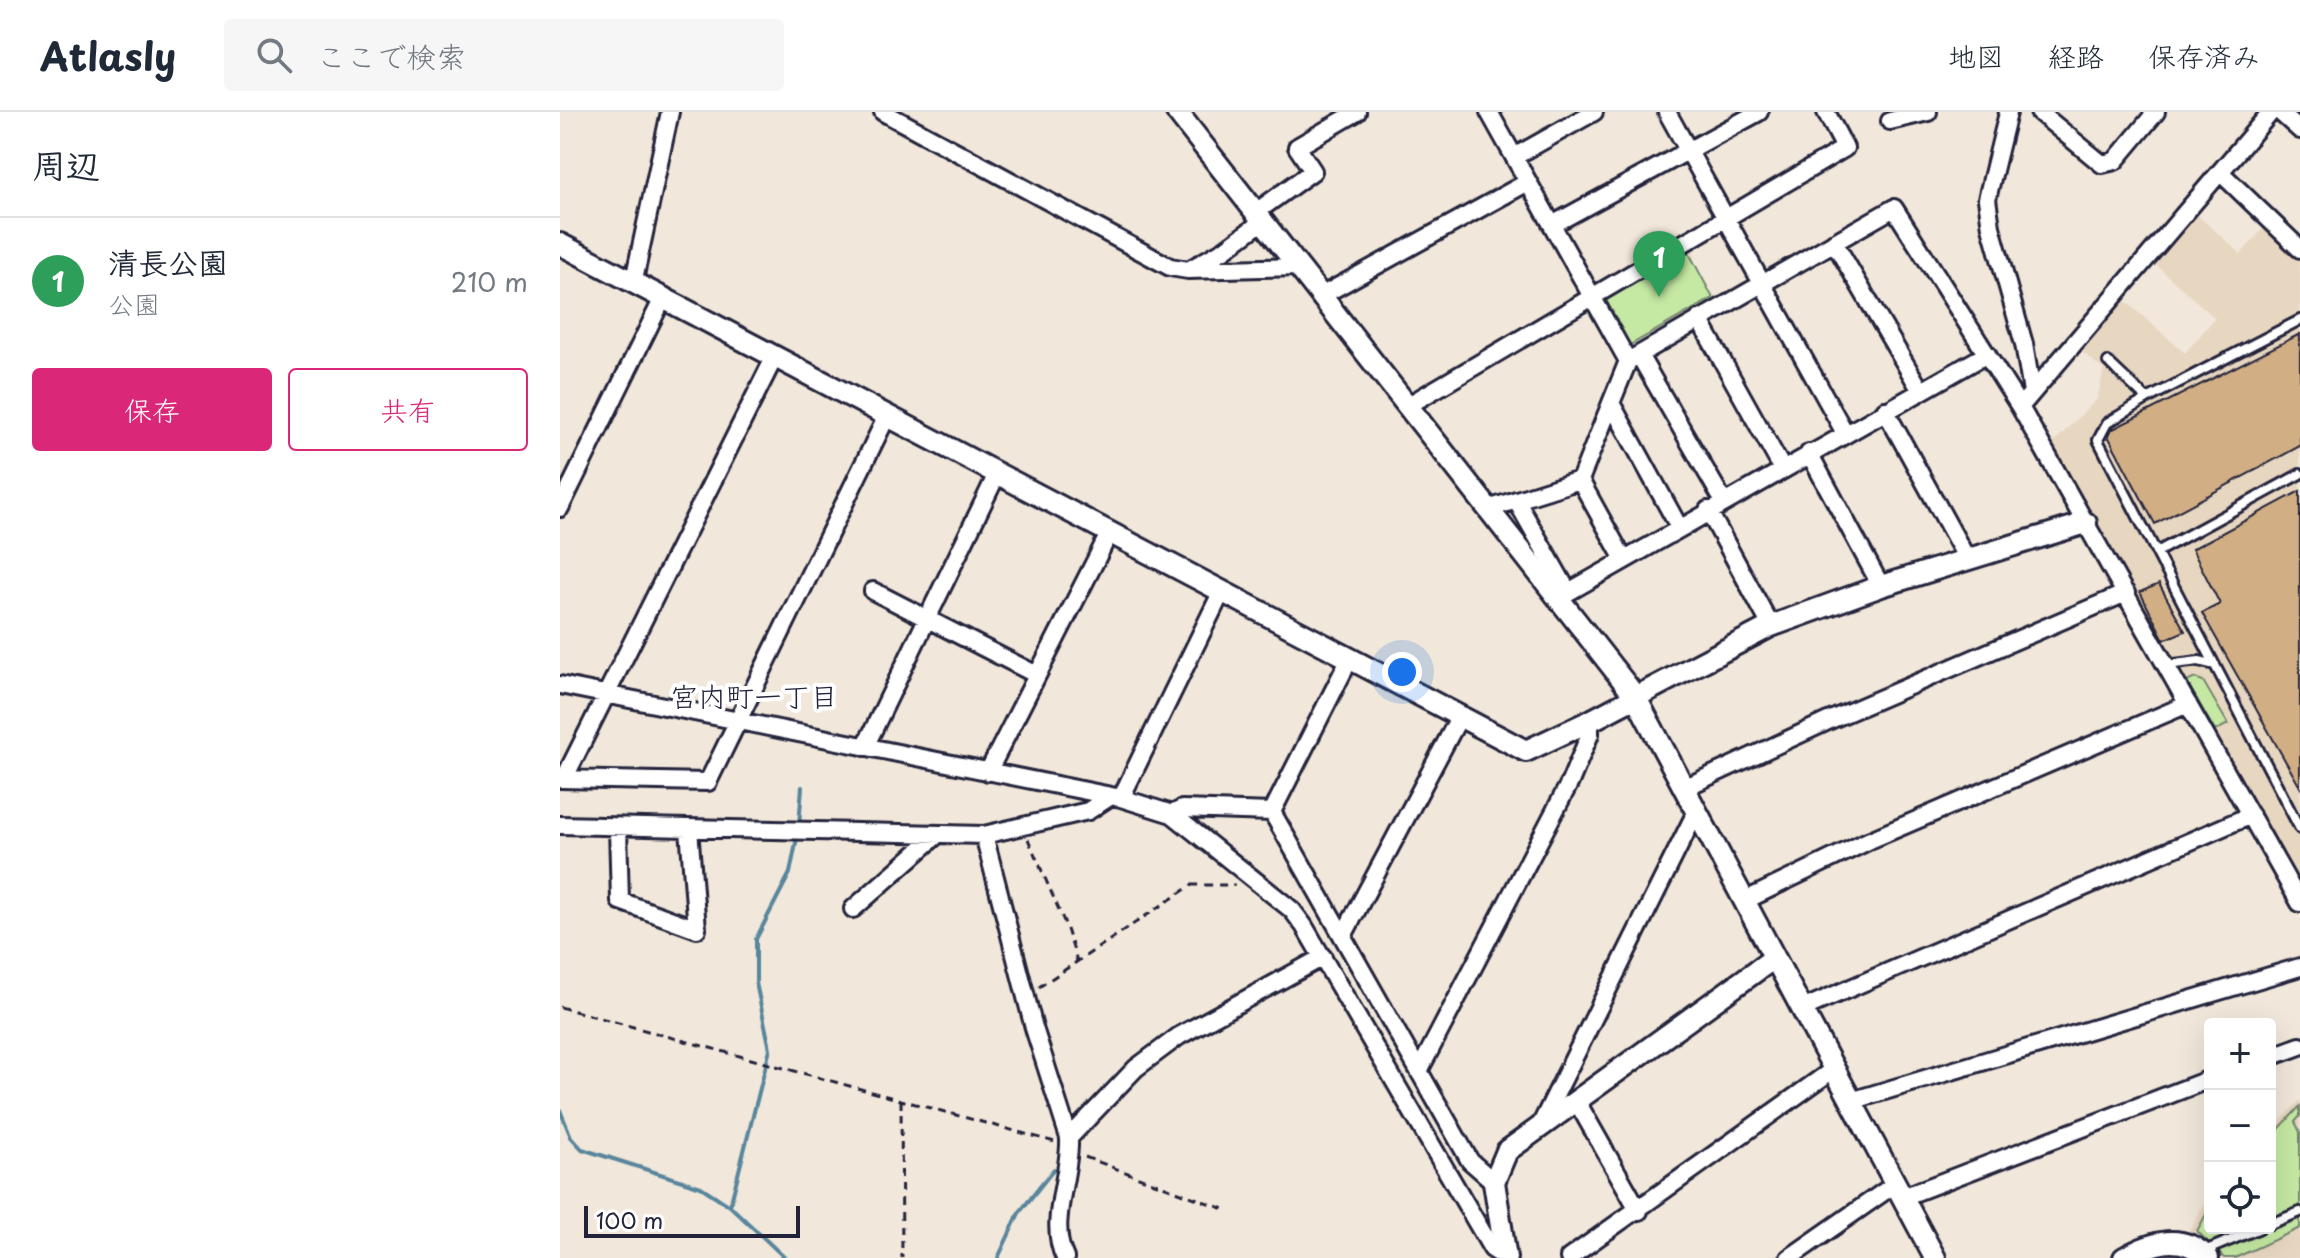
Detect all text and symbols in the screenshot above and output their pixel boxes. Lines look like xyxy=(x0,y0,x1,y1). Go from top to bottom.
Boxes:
search box xyxy=(224,19,784,91)
text: Atlasly xyxy=(40,27,176,84)
icon: search xyxy=(252,33,296,77)
text: ここで検索 xyxy=(316,33,466,78)
text: 地図 xyxy=(1948,34,2004,77)
text: 経路 xyxy=(2048,34,2104,77)
text: 保存済み xyxy=(2148,34,2260,77)
text: 周辺 xyxy=(32,138,100,190)
pin: 1 xyxy=(1633,231,1685,297)
text: 清長公園 xyxy=(108,239,228,284)
text: 1 xyxy=(52,262,64,301)
text: 210 m xyxy=(451,262,528,301)
text: 公園 xyxy=(108,284,160,323)
button: 保存 xyxy=(32,368,272,451)
button: 共有 xyxy=(288,368,528,451)
your location xyxy=(1382,652,1422,692)
district label: 宮内町一丁目 xyxy=(670,674,838,717)
map controls xyxy=(2204,1018,2276,1234)
button: + xyxy=(2204,1018,2276,1090)
button: − xyxy=(2204,1090,2276,1162)
button: locate xyxy=(2204,1162,2276,1234)
scale bar xyxy=(584,1202,800,1238)
text: 100 m xyxy=(596,1203,663,1236)

